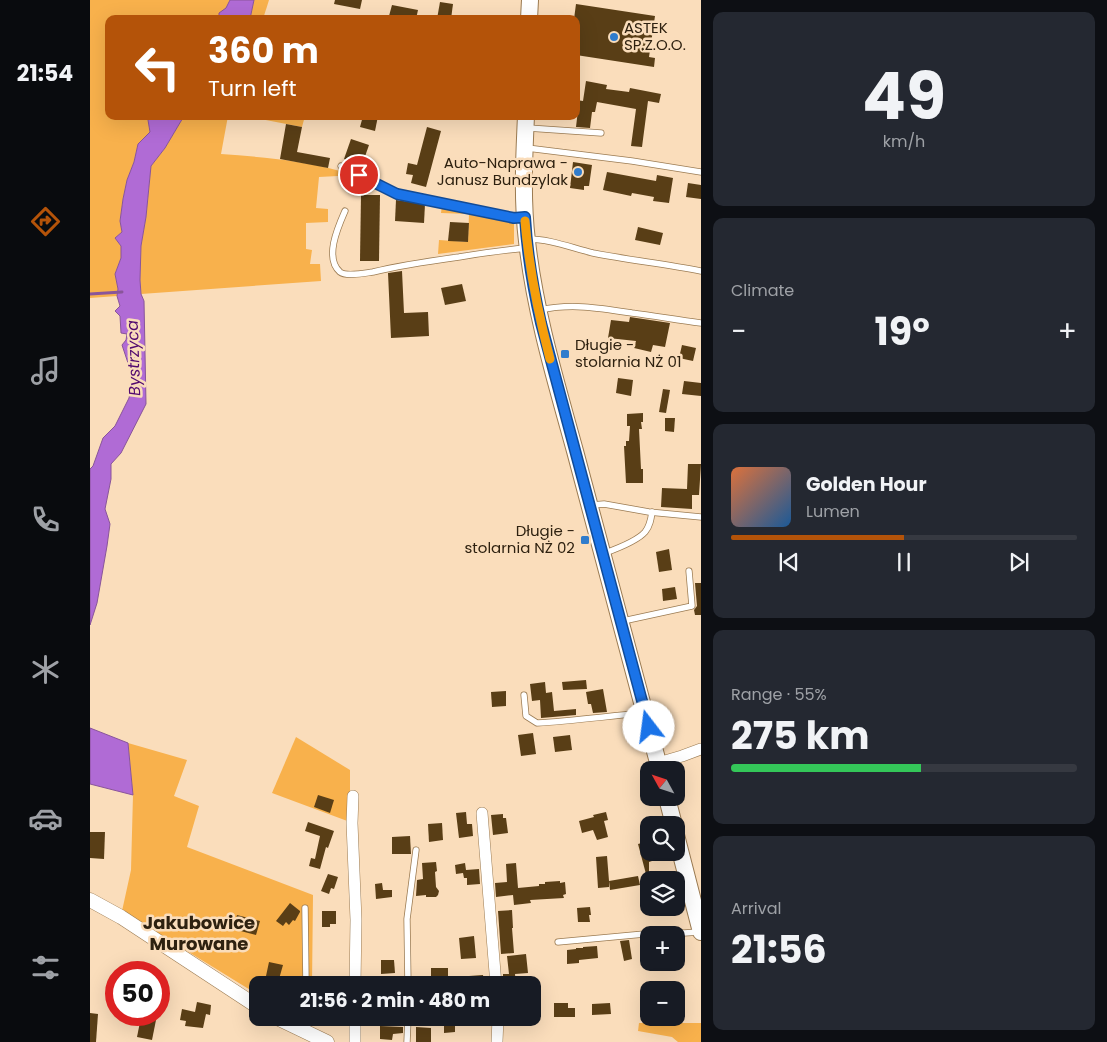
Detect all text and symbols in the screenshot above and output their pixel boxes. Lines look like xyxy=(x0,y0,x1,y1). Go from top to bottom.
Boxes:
place label: ASTEK SP.Z.O.O. xyxy=(624,17,686,55)
text: 360 m xyxy=(208,26,319,75)
marker: ASTEK SP.Z.O.O. xyxy=(608,31,620,43)
icon: left xyxy=(125,35,190,100)
text: 49 xyxy=(862,51,946,142)
text: 21:54 xyxy=(17,58,73,89)
text: Turn left xyxy=(208,73,296,104)
text: km/h xyxy=(883,130,925,153)
place label: Auto-Naprawa - Janusz Bundzylak xyxy=(437,152,568,190)
pin xyxy=(338,154,380,196)
icon: arrive xyxy=(345,161,373,189)
marker: Auto-Naprawa - Janusz Bundzylak xyxy=(572,166,584,178)
icon: directions xyxy=(28,204,63,239)
text: Climate xyxy=(731,279,794,302)
text: 19° xyxy=(875,305,930,358)
text: − xyxy=(731,312,746,351)
text: + xyxy=(1058,312,1077,351)
water label: Bystrzyca xyxy=(121,320,146,396)
place label: Długie - stolarnia NŻ 01 xyxy=(575,334,682,372)
marker: Długie - stolarnia NŻ 01 xyxy=(559,348,571,360)
icon: music xyxy=(28,353,63,388)
text: Golden Hour xyxy=(806,471,927,498)
text: Lumen xyxy=(806,500,860,523)
icon: phone xyxy=(28,502,63,537)
place label: Długie - stolarnia NŻ 02 xyxy=(465,520,575,558)
marker: Długie - stolarnia NŻ 02 xyxy=(579,534,591,546)
icon: previous xyxy=(775,548,803,576)
icon: pause xyxy=(890,548,918,576)
icon: next xyxy=(1005,548,1033,576)
icon: climate xyxy=(28,652,63,687)
text: Range · 55% xyxy=(731,683,827,706)
position arrow xyxy=(622,700,674,752)
text: 275 km xyxy=(731,709,870,762)
north arrow xyxy=(640,761,685,806)
map controls xyxy=(640,761,685,1026)
icon: car xyxy=(28,801,63,836)
button: search xyxy=(640,816,685,861)
button: layers xyxy=(640,871,685,916)
text: Arrival xyxy=(731,897,781,920)
district label: Jakubowice Murowane xyxy=(143,910,255,956)
text: 21:56 xyxy=(731,923,827,976)
button: + xyxy=(640,926,685,971)
icon: filters xyxy=(28,950,63,985)
speed limit sign: 50 xyxy=(105,961,170,1026)
button: − xyxy=(640,981,685,1026)
text: 21:56 · 2 min · 480 m xyxy=(300,987,490,1014)

